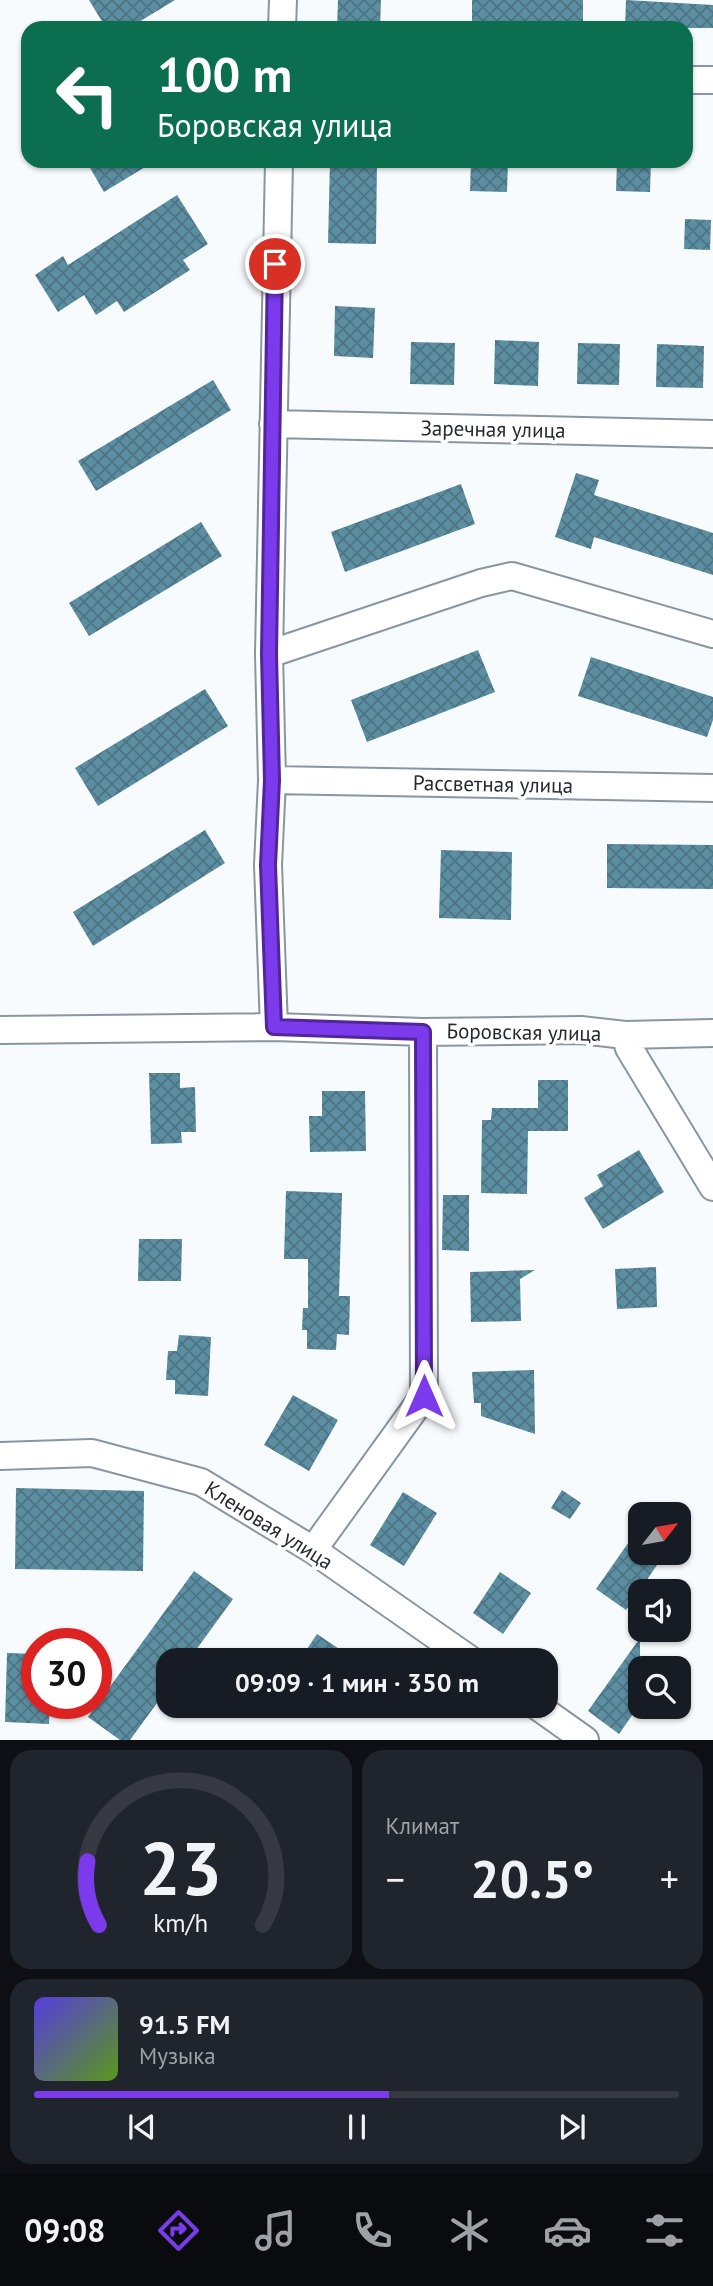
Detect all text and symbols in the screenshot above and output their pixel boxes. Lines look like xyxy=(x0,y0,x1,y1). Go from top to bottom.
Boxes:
text: 100 m xyxy=(157,42,292,106)
icon: left xyxy=(42,49,133,140)
text: Боровская улица xyxy=(157,104,393,146)
pin xyxy=(245,234,305,294)
icon: arrive xyxy=(256,245,294,283)
street label: Заречная улица xyxy=(420,414,566,444)
street label: Рассветная улица xyxy=(413,769,573,799)
street label: Боровская улица xyxy=(446,1017,602,1047)
position arrow xyxy=(387,1359,461,1433)
street label: Кленовая улица xyxy=(200,1475,338,1575)
north arrow xyxy=(628,1502,691,1564)
map controls xyxy=(628,1502,691,1719)
button: sound xyxy=(628,1579,691,1642)
speed limit sign: 30 xyxy=(21,1628,112,1719)
button: search xyxy=(628,1656,691,1719)
text: 09:09 · 1 мин · 350 m xyxy=(235,1666,479,1699)
text: Климат xyxy=(386,1811,459,1840)
text: 23 xyxy=(139,1822,222,1916)
text: 20.5° xyxy=(470,1845,594,1912)
text: − xyxy=(386,1854,405,1903)
text: + xyxy=(660,1854,679,1903)
text: km/h xyxy=(153,1907,208,1939)
text: 91.5 FM xyxy=(139,2008,230,2041)
text: Музыка xyxy=(139,2041,216,2070)
icon: previous xyxy=(123,2108,161,2146)
icon: pause xyxy=(338,2108,376,2146)
icon: next xyxy=(553,2108,591,2146)
icon: directions xyxy=(154,2206,203,2255)
icon: music xyxy=(251,2206,300,2255)
icon: phone xyxy=(348,2206,397,2255)
icon: climate xyxy=(445,2206,494,2255)
icon: car xyxy=(543,2206,592,2255)
icon: filters xyxy=(640,2206,689,2255)
text: 09:08 xyxy=(24,2209,105,2251)

